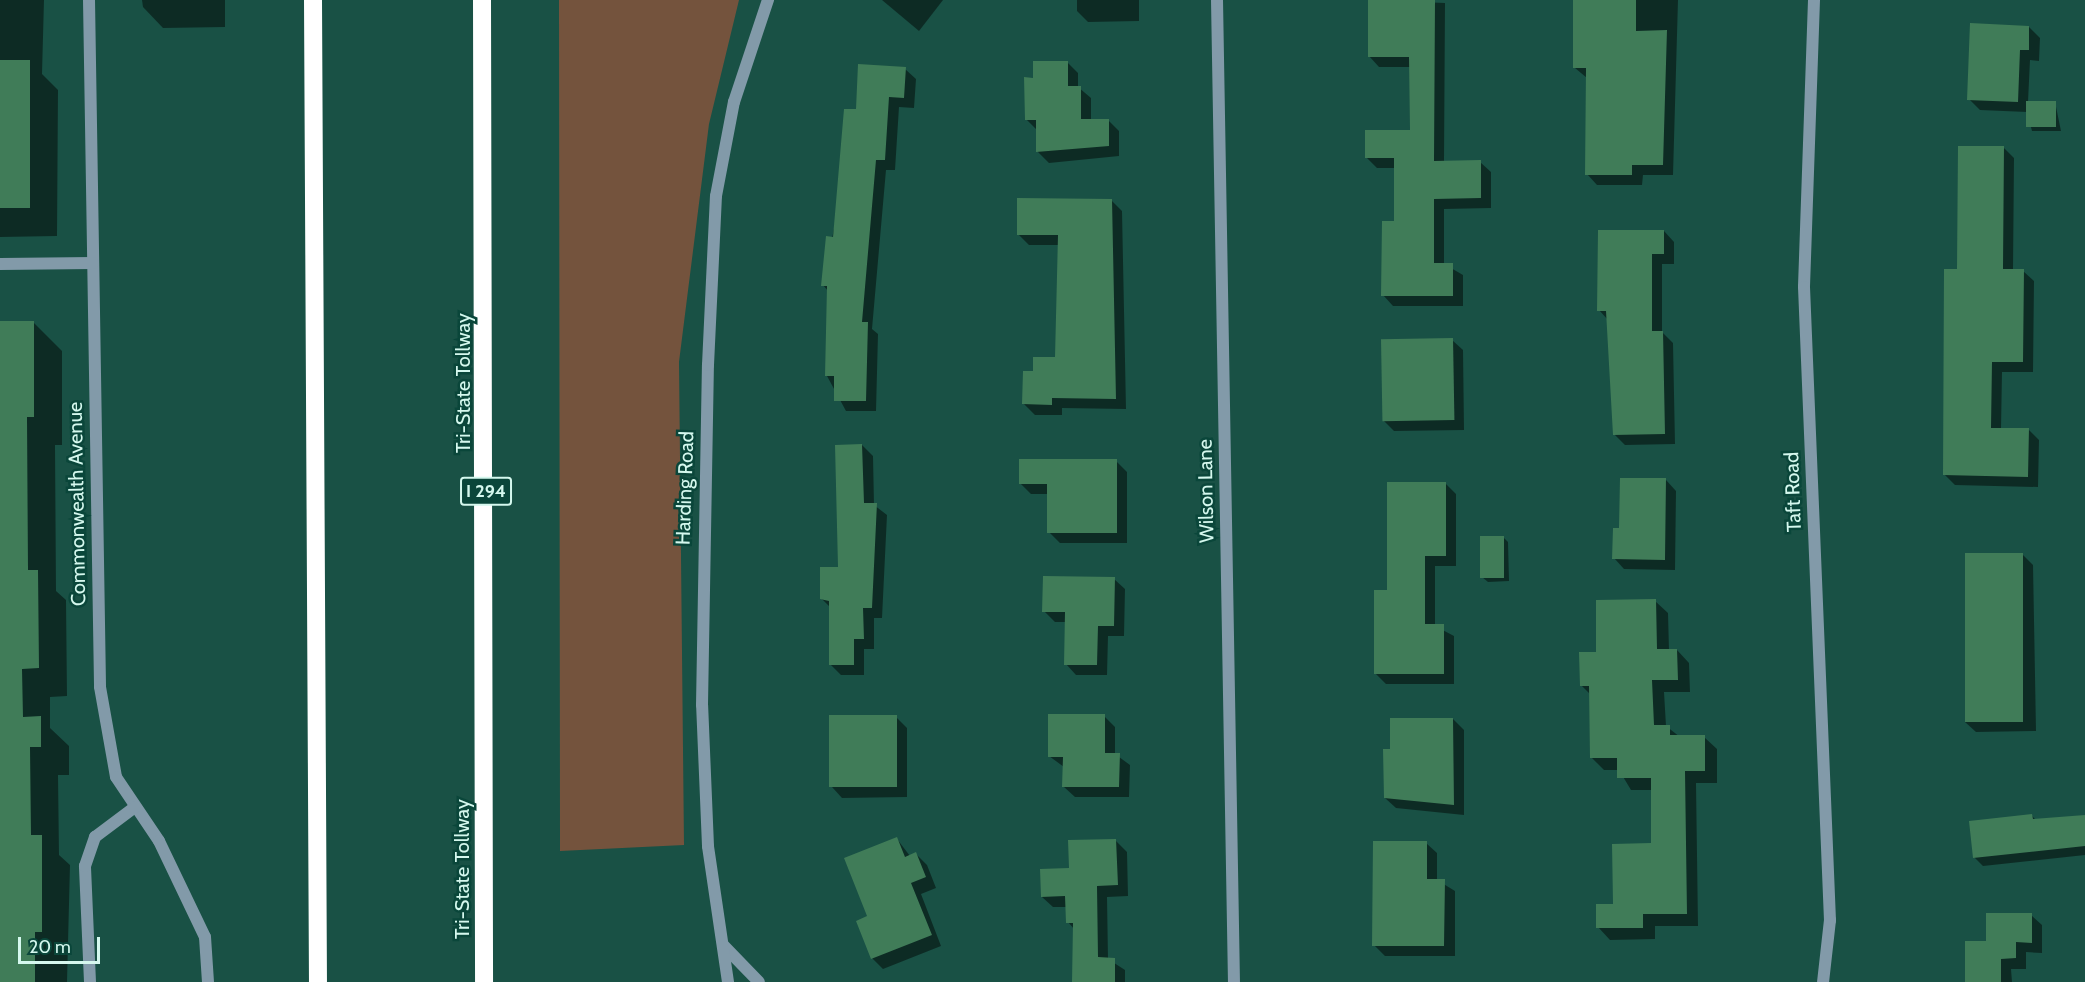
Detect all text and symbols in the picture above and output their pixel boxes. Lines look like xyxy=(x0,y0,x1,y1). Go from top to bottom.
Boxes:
street label: Tri-State Tollway xyxy=(451,313,475,453)
street label: Commonwealth Avenue xyxy=(63,402,91,606)
street label: Harding Road xyxy=(671,431,699,545)
street label: Wilson Lane xyxy=(1193,439,1219,543)
street label: Taft Road xyxy=(1780,452,1806,532)
road number: I 294 xyxy=(459,476,513,506)
street label: Tri-State Tollway xyxy=(450,799,474,939)
scale bar xyxy=(21,925,104,963)
text: 20 m xyxy=(29,936,71,958)

